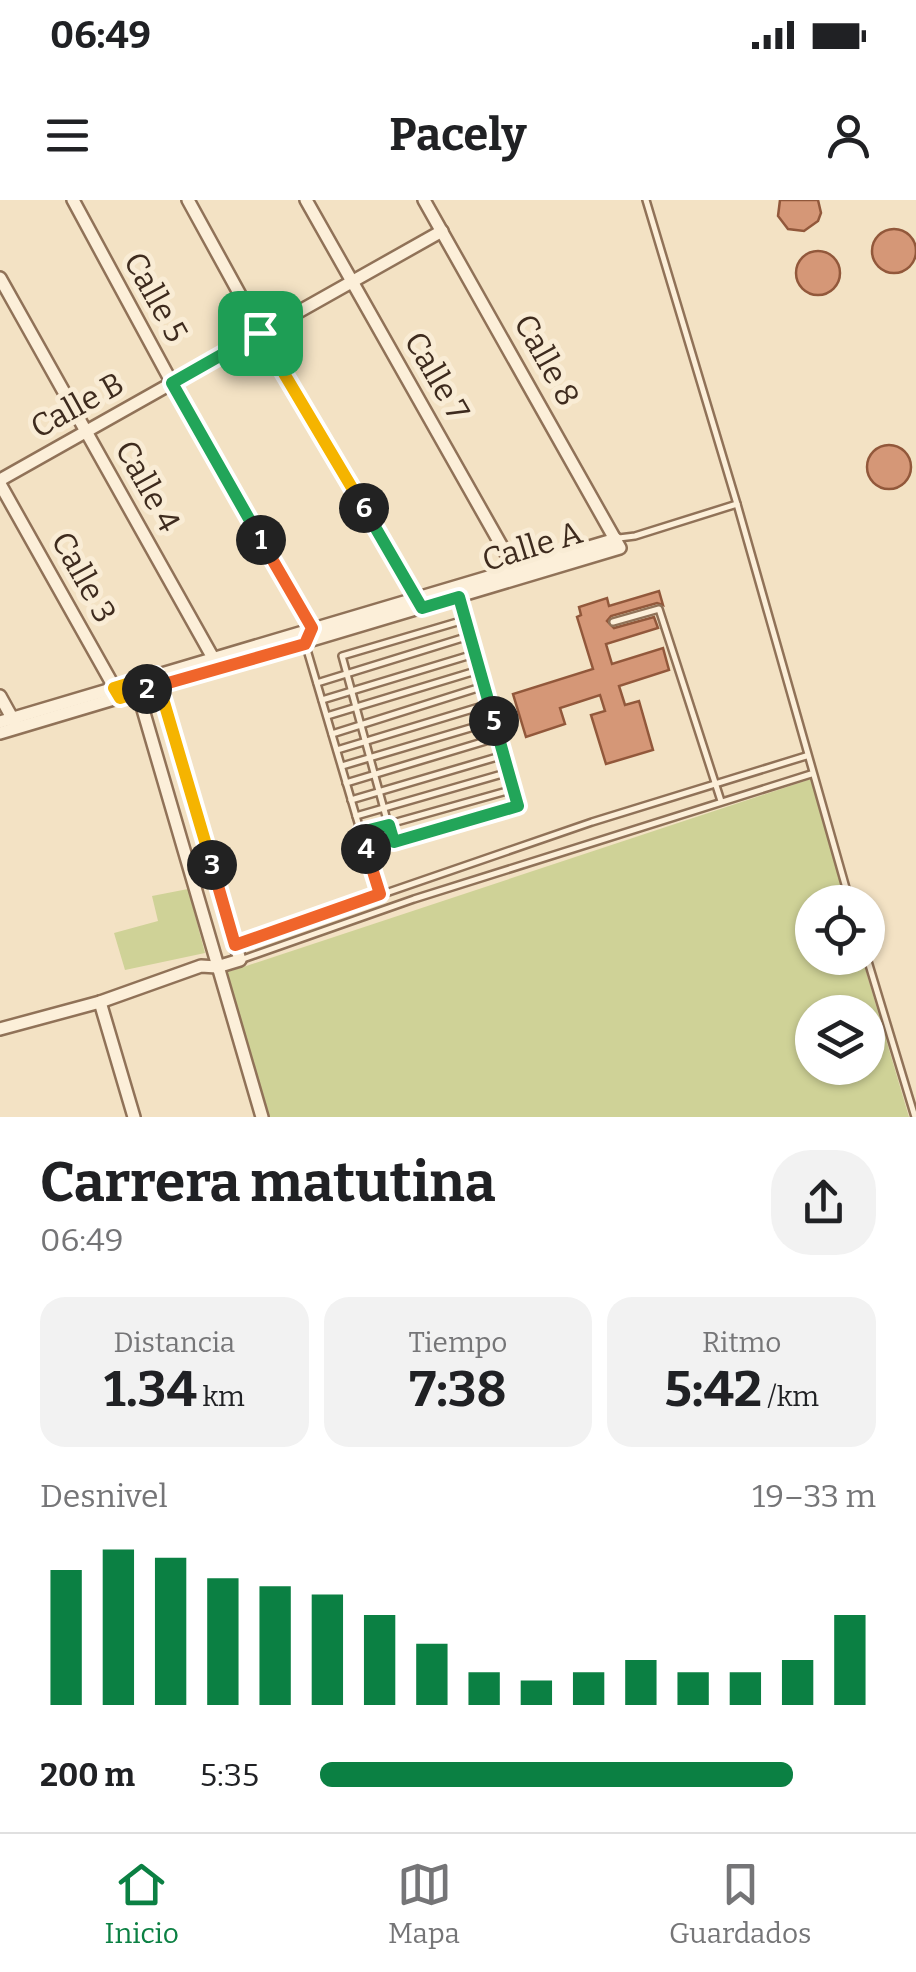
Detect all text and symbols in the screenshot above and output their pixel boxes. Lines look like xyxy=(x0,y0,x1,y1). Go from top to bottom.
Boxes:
text: 06:49 xyxy=(50,12,151,58)
icon: menu xyxy=(40,108,95,163)
text: Pacely xyxy=(389,108,527,162)
icon: person xyxy=(821,108,876,163)
street label: Calle 5 xyxy=(116,245,196,349)
pin xyxy=(218,291,303,376)
icon: arrive xyxy=(233,306,288,361)
street label: Calle 8 xyxy=(506,307,588,413)
street label: Calle 7 xyxy=(397,325,477,427)
street label: Calle B xyxy=(24,364,130,446)
street label: Calle 4 xyxy=(108,434,189,539)
pin: 6 xyxy=(339,483,389,533)
text: 6 xyxy=(356,491,372,524)
street label: Calle A xyxy=(477,513,587,579)
pin: 1 xyxy=(236,515,286,565)
text: 1 xyxy=(255,523,267,556)
street label: Calle 3 xyxy=(44,525,124,629)
pin: 2 xyxy=(122,664,172,714)
text: 2 xyxy=(139,672,155,705)
pin: 5 xyxy=(469,696,519,746)
text: 5 xyxy=(486,704,502,737)
pin: 4 xyxy=(341,824,391,874)
text: 4 xyxy=(357,832,375,865)
pin: 3 xyxy=(187,840,237,890)
text: 3 xyxy=(204,848,220,881)
map controls xyxy=(795,885,885,1085)
button: locate xyxy=(795,885,885,975)
button: layers xyxy=(795,995,885,1085)
text: Carrera matutina xyxy=(40,1150,496,1216)
button: share xyxy=(771,1150,876,1255)
text: 06:49 xyxy=(40,1221,124,1259)
text: Distancia xyxy=(114,1326,235,1359)
text: Tiempo xyxy=(409,1326,507,1359)
text: Ritmo xyxy=(702,1326,781,1359)
text: 1.34 xyxy=(104,1359,197,1419)
text: 7:38 xyxy=(409,1359,507,1419)
text: 5:42 xyxy=(664,1359,762,1419)
text: km xyxy=(197,1380,245,1413)
text: /km xyxy=(762,1380,819,1413)
text: Desnivel xyxy=(40,1477,168,1515)
text: 19–33 m xyxy=(752,1477,876,1515)
text: 200 m xyxy=(40,1756,135,1794)
text: 5:35 xyxy=(200,1756,259,1794)
tab: Inicio xyxy=(105,1857,179,1950)
tab: Mapa xyxy=(388,1857,460,1950)
tab: Guardados xyxy=(669,1857,811,1950)

